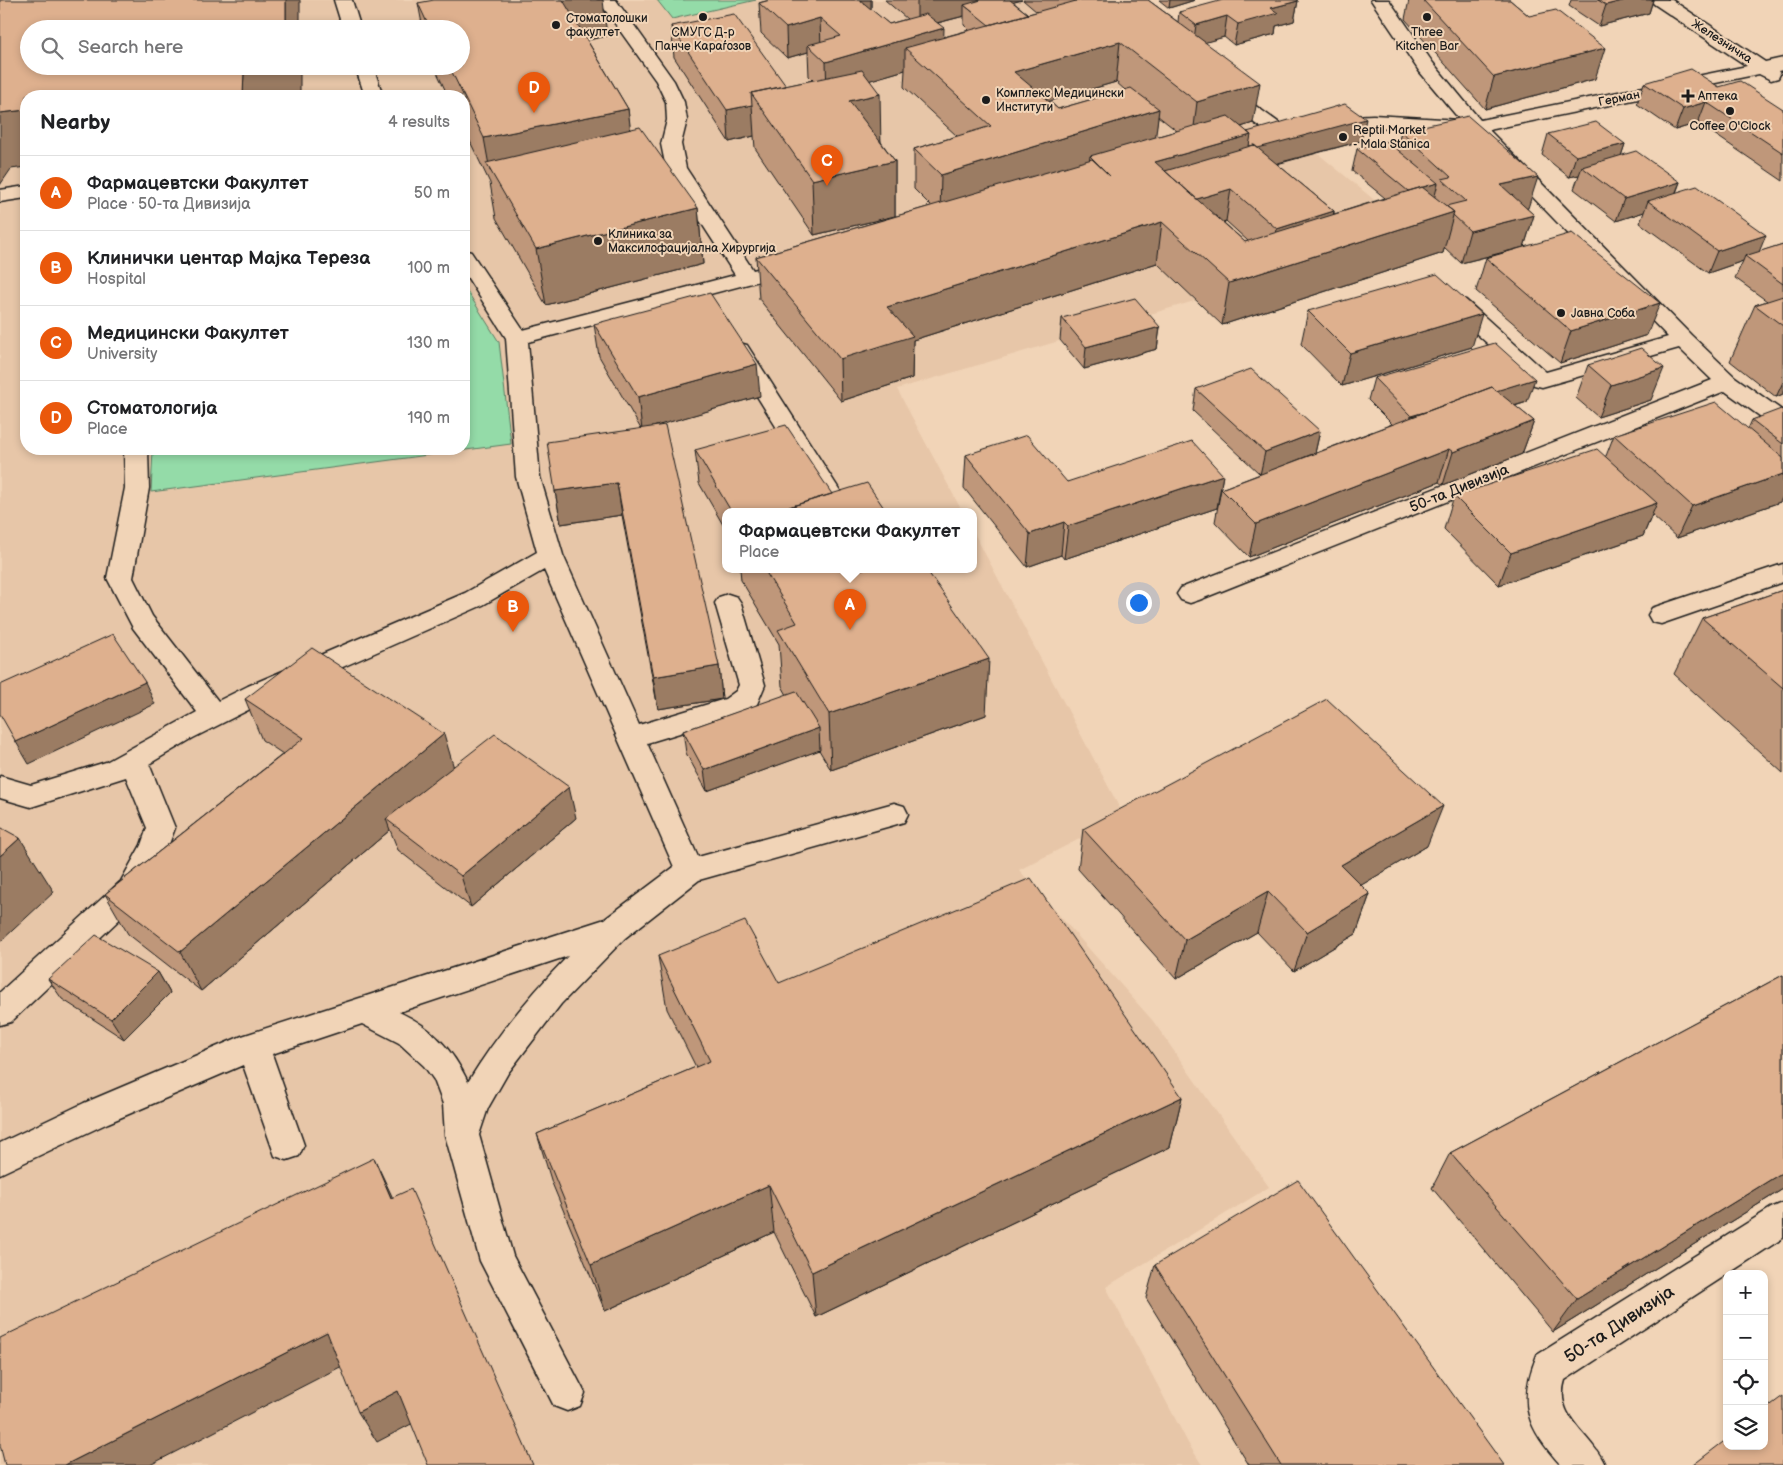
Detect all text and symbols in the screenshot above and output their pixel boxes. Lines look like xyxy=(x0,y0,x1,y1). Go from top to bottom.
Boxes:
place label: Стоматолошки факултет xyxy=(566,11,648,40)
marker: СМУГС Д-р Панче Караѓозов xyxy=(697,11,709,23)
marker: Three Kitchen Bar xyxy=(1421,11,1433,23)
street label: Железничка xyxy=(1689,16,1755,67)
marker: Стоматолошки факултет xyxy=(550,19,562,31)
search box xyxy=(20,20,470,75)
place label: СМУГС Д-р Панче Караѓозов xyxy=(655,25,752,54)
place label: Three Kitchen Bar xyxy=(1395,25,1459,54)
icon: search xyxy=(38,34,66,62)
text: Search here xyxy=(78,36,183,59)
pin: D xyxy=(518,72,550,113)
place label: Комплекс Медицински Институти xyxy=(996,86,1124,115)
street label: Герман xyxy=(1597,87,1641,110)
place label: Аптека xyxy=(1697,89,1738,104)
marker: Аптека xyxy=(1682,90,1694,102)
marker: Комплекс Медицински Институти xyxy=(980,94,992,106)
marker: Coffee O'Clock xyxy=(1724,105,1736,117)
text: Nearby xyxy=(40,110,110,135)
text: 4 results xyxy=(388,113,450,132)
place label: Coffee O'Clock xyxy=(1690,119,1771,134)
place label: Reptil Market - Mala Stanica xyxy=(1353,123,1430,152)
marker: Reptil Market - Mala Stanica xyxy=(1337,131,1349,143)
pin: C xyxy=(811,145,843,186)
text: Фармацевтски Факултет xyxy=(87,172,309,195)
text: A xyxy=(51,184,61,203)
text: 50 m xyxy=(414,184,450,203)
text: Place · 50-та Дивизија xyxy=(87,195,251,214)
place label: Клиника за Максилофацијална Хирургија xyxy=(608,227,776,256)
marker: Клиника за Максилофацијална Хирургија xyxy=(592,235,604,247)
text: Клинички центар Мајка Тереза xyxy=(87,247,370,270)
text: B xyxy=(50,259,62,278)
text: 100 m xyxy=(407,259,450,278)
text: Hospital xyxy=(87,270,146,289)
place label: Јавна Соба xyxy=(1571,306,1635,321)
marker: Јавна Соба xyxy=(1555,307,1567,319)
text: Медицински Факултет xyxy=(87,322,289,345)
text: C xyxy=(50,334,62,353)
text: 130 m xyxy=(407,334,450,353)
text: University xyxy=(87,345,158,364)
text: Стоматологија xyxy=(87,397,217,420)
text: D xyxy=(50,409,62,428)
text: 190 m xyxy=(408,409,450,428)
text: Place xyxy=(87,420,128,439)
street label: 50-та Дивизија xyxy=(1407,460,1512,517)
popup xyxy=(722,508,977,573)
text: Фармацевтски Факултет xyxy=(739,520,960,543)
text: Place xyxy=(739,543,779,562)
pin: A xyxy=(834,589,866,630)
your location xyxy=(1126,590,1152,616)
pin: B xyxy=(497,591,529,632)
map controls xyxy=(1723,1270,1768,1450)
button: + xyxy=(1723,1270,1768,1315)
street label: 50-та Дивизија xyxy=(1560,1281,1678,1368)
button: − xyxy=(1723,1315,1768,1360)
button: locate xyxy=(1723,1360,1768,1405)
button: layers xyxy=(1723,1405,1768,1450)

